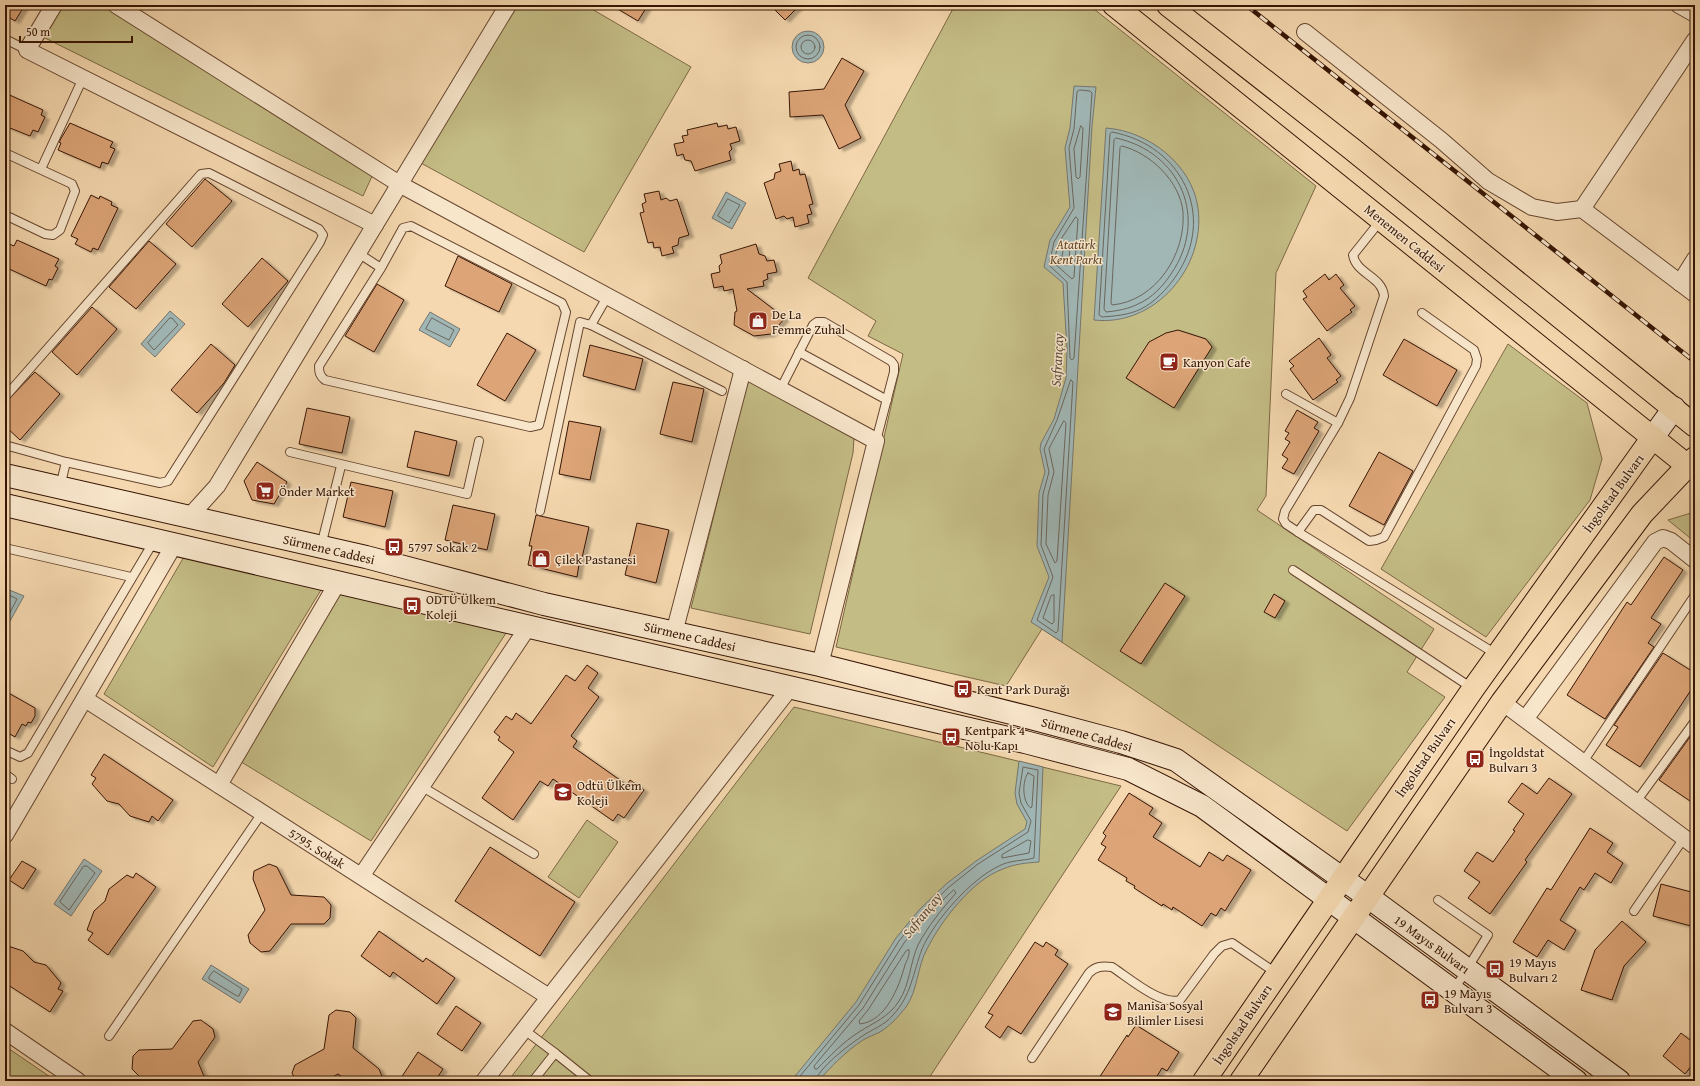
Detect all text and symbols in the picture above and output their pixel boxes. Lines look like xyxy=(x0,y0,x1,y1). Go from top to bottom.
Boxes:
scale bar xyxy=(20,18,132,44)
text: 50 m xyxy=(26,23,50,40)
street label: Menemen Caddesi xyxy=(1360,200,1449,277)
park label: Atatürk Kent Parkı xyxy=(1049,235,1103,269)
place label: De La Femme Zuhal xyxy=(772,305,846,339)
shop icon: De La Femme Zuhal xyxy=(747,310,769,332)
water label: Safrançay xyxy=(1046,332,1068,387)
cafe icon: Kanyon Cafe xyxy=(1158,351,1180,373)
place label: Kanyon Cafe xyxy=(1183,353,1251,372)
street label: İngolstad Bulvarı xyxy=(1578,450,1649,537)
supermarket icon: Önder Market xyxy=(254,480,276,502)
place label: Önder Market xyxy=(279,482,355,501)
street label: Sürmene Caddesi xyxy=(281,530,377,569)
bus stop icon: 5797 Sokak 2 xyxy=(383,536,405,558)
place label: 5797 Sokak 2 xyxy=(408,538,477,557)
shop icon: Çilek Pastanesi xyxy=(530,548,552,570)
place label: Çilek Pastanesi xyxy=(555,550,637,569)
place label: ODTÜ Ülkem Koleji xyxy=(426,590,496,624)
bus stop icon: ODTÜ Ülkem Koleji xyxy=(401,595,423,617)
street label: Sürmene Caddesi xyxy=(642,617,738,656)
bus stop icon: Kent Park Durağı xyxy=(952,678,974,700)
place label: Kent Park Durağı xyxy=(977,680,1070,699)
street label: Sürmene Caddesi xyxy=(1039,712,1135,757)
street label: İngolstad Bulvarı xyxy=(1391,713,1460,801)
place label: Kentpark 4 Nolu Kapı xyxy=(965,721,1025,755)
bus stop icon: Kentpark 4 Nolu Kapı xyxy=(940,726,962,748)
place label: İngoldstat Bulvarı 3 xyxy=(1489,743,1545,777)
bus stop icon: İngoldstat Bulvarı 3 xyxy=(1464,748,1486,770)
place label: Odtü Ülkem Koleji xyxy=(577,776,642,810)
school or university icon: Odtü Ülkem Koleji xyxy=(552,781,574,803)
street label: 5795. Sokak xyxy=(285,824,349,873)
water label: Safrançay xyxy=(897,887,947,942)
street label: 19 Mayıs Bulvarı xyxy=(1390,910,1474,979)
place label: 19 Mayıs Bulvarı 2 xyxy=(1509,953,1558,987)
bus stop icon: 19 Mayıs Bulvarı 2 xyxy=(1484,958,1506,980)
street label: İngolstad Bulvarı xyxy=(1208,980,1277,1068)
place label: 19 Mayıs Bulvarı 3 xyxy=(1444,984,1493,1018)
bus stop icon: 19 Mayıs Bulvarı 3 xyxy=(1419,989,1441,1011)
place label: Manisa Sosyal Bilimler Lisesi xyxy=(1127,996,1204,1030)
school or university icon: Manisa Sosyal Bilimler Lisesi xyxy=(1102,1001,1124,1023)

